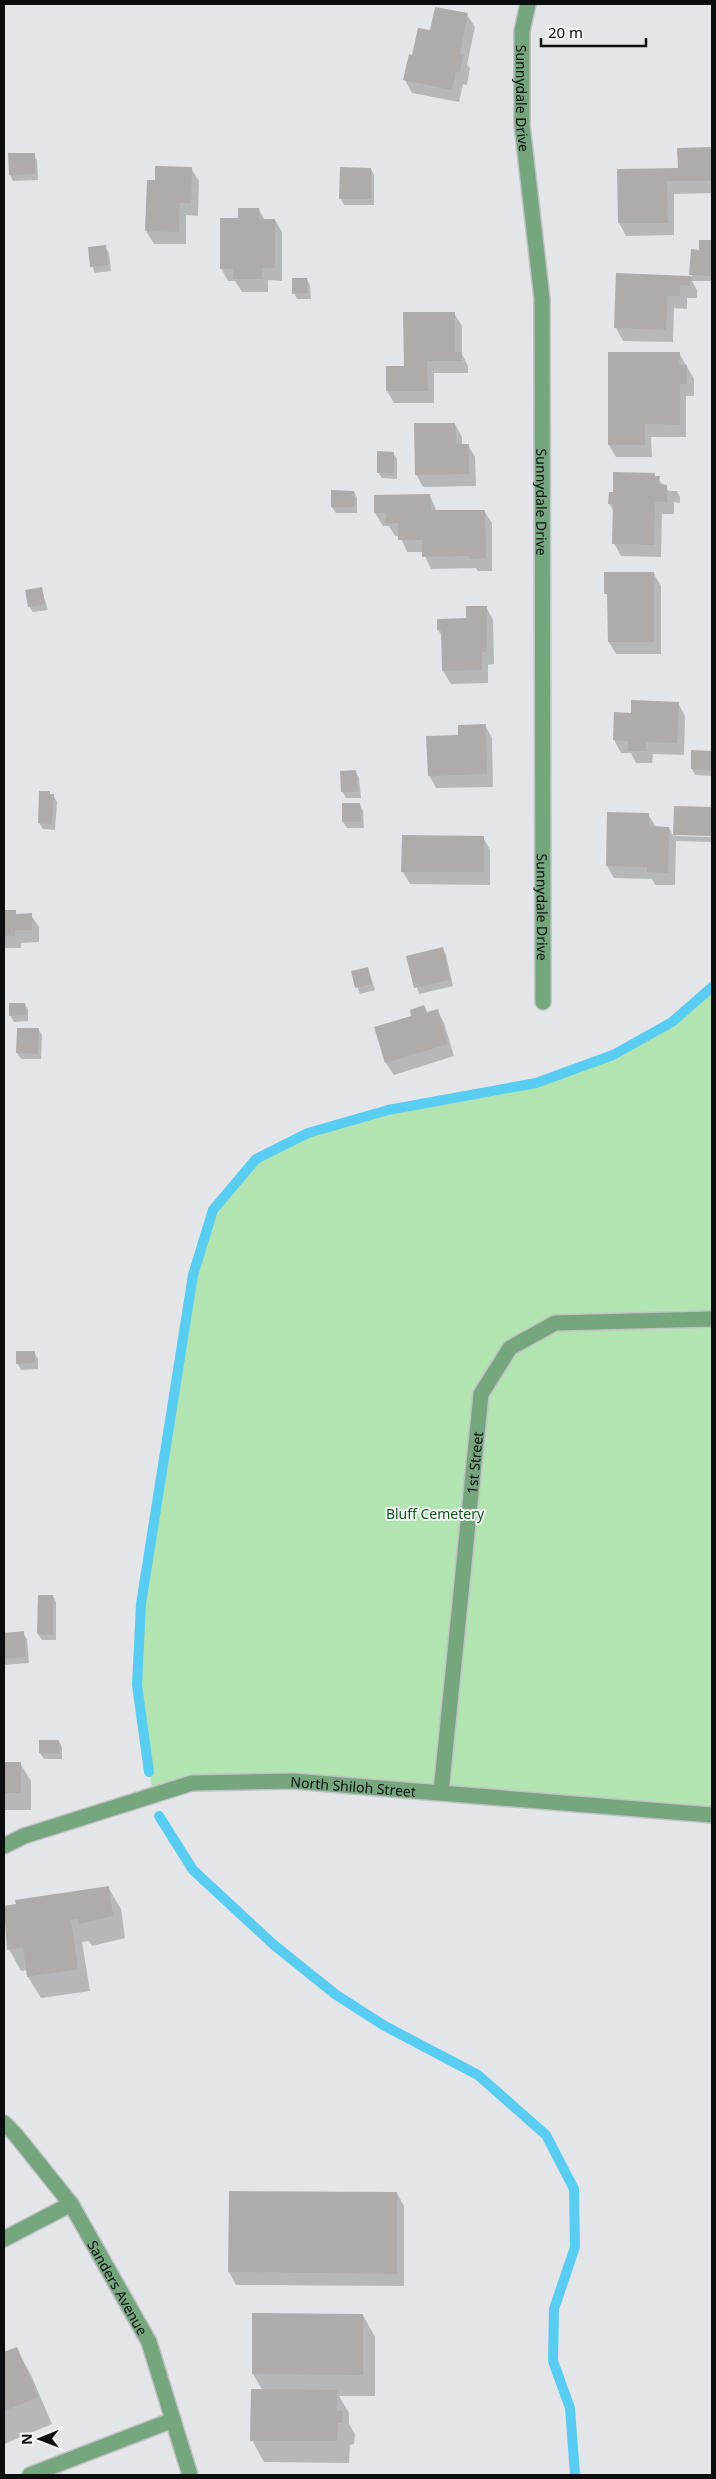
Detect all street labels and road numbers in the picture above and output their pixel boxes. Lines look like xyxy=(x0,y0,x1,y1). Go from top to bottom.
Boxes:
street label: Sunnydale Drive xyxy=(513,45,535,153)
street label: Sunnydale Drive xyxy=(533,449,552,556)
street label: Sunnydale Drive xyxy=(533,854,552,961)
street label: 1st Street xyxy=(462,1431,487,1495)
street label: North Shiloh Street xyxy=(290,1771,417,1800)
street label: Sanders Avenue xyxy=(84,2237,153,2338)

